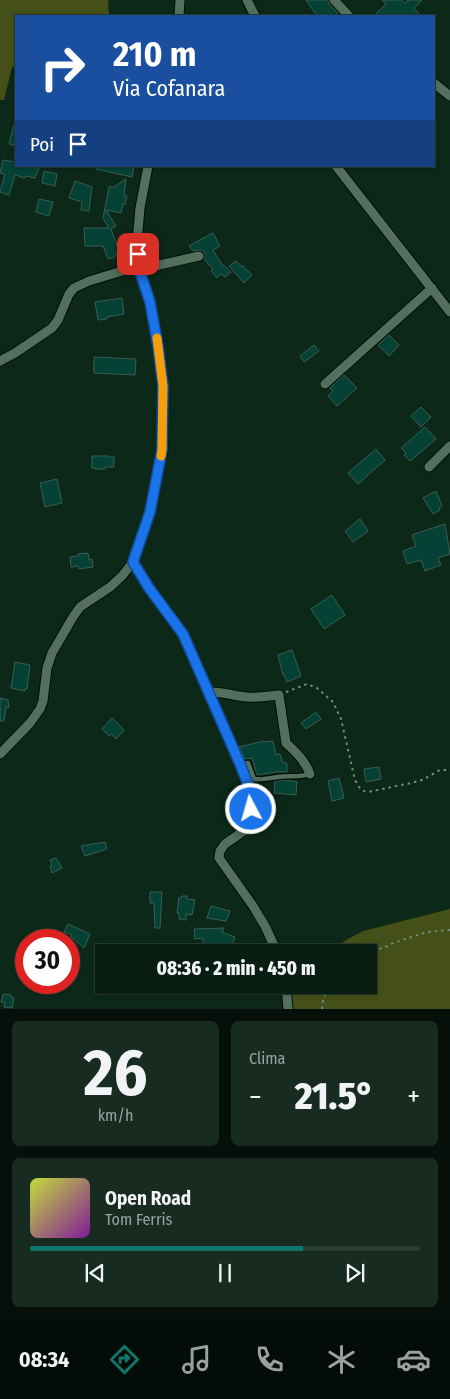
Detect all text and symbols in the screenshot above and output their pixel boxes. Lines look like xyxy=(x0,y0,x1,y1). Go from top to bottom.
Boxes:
text: 210 m xyxy=(113,33,197,75)
icon: right xyxy=(30,35,95,100)
text: Via Cofanara xyxy=(113,75,225,102)
icon: arrive xyxy=(64,130,92,158)
text: Poi xyxy=(30,133,54,156)
pin xyxy=(117,233,159,275)
icon: arrive xyxy=(124,240,152,268)
position arrow xyxy=(224,782,276,834)
speed limit sign: 30 xyxy=(15,929,80,994)
text: 08:36 · 2 min · 450 m xyxy=(157,957,315,980)
text: 26 xyxy=(83,1034,148,1112)
text: Clima xyxy=(249,1049,285,1068)
text: 21.5° xyxy=(295,1073,374,1119)
text: − xyxy=(249,1080,262,1113)
text: + xyxy=(407,1080,420,1113)
text: km/h xyxy=(98,1106,133,1125)
text: Open Road xyxy=(105,1187,191,1210)
text: Tom Ferris xyxy=(105,1210,172,1229)
icon: previous xyxy=(81,1259,109,1287)
icon: pause xyxy=(211,1259,239,1287)
icon: next xyxy=(341,1259,369,1287)
icon: directions xyxy=(107,1342,142,1377)
icon: music xyxy=(179,1342,214,1377)
icon: phone xyxy=(252,1342,287,1377)
icon: climate xyxy=(324,1342,359,1377)
icon: car xyxy=(396,1342,431,1377)
text: 08:34 xyxy=(19,1346,69,1373)

